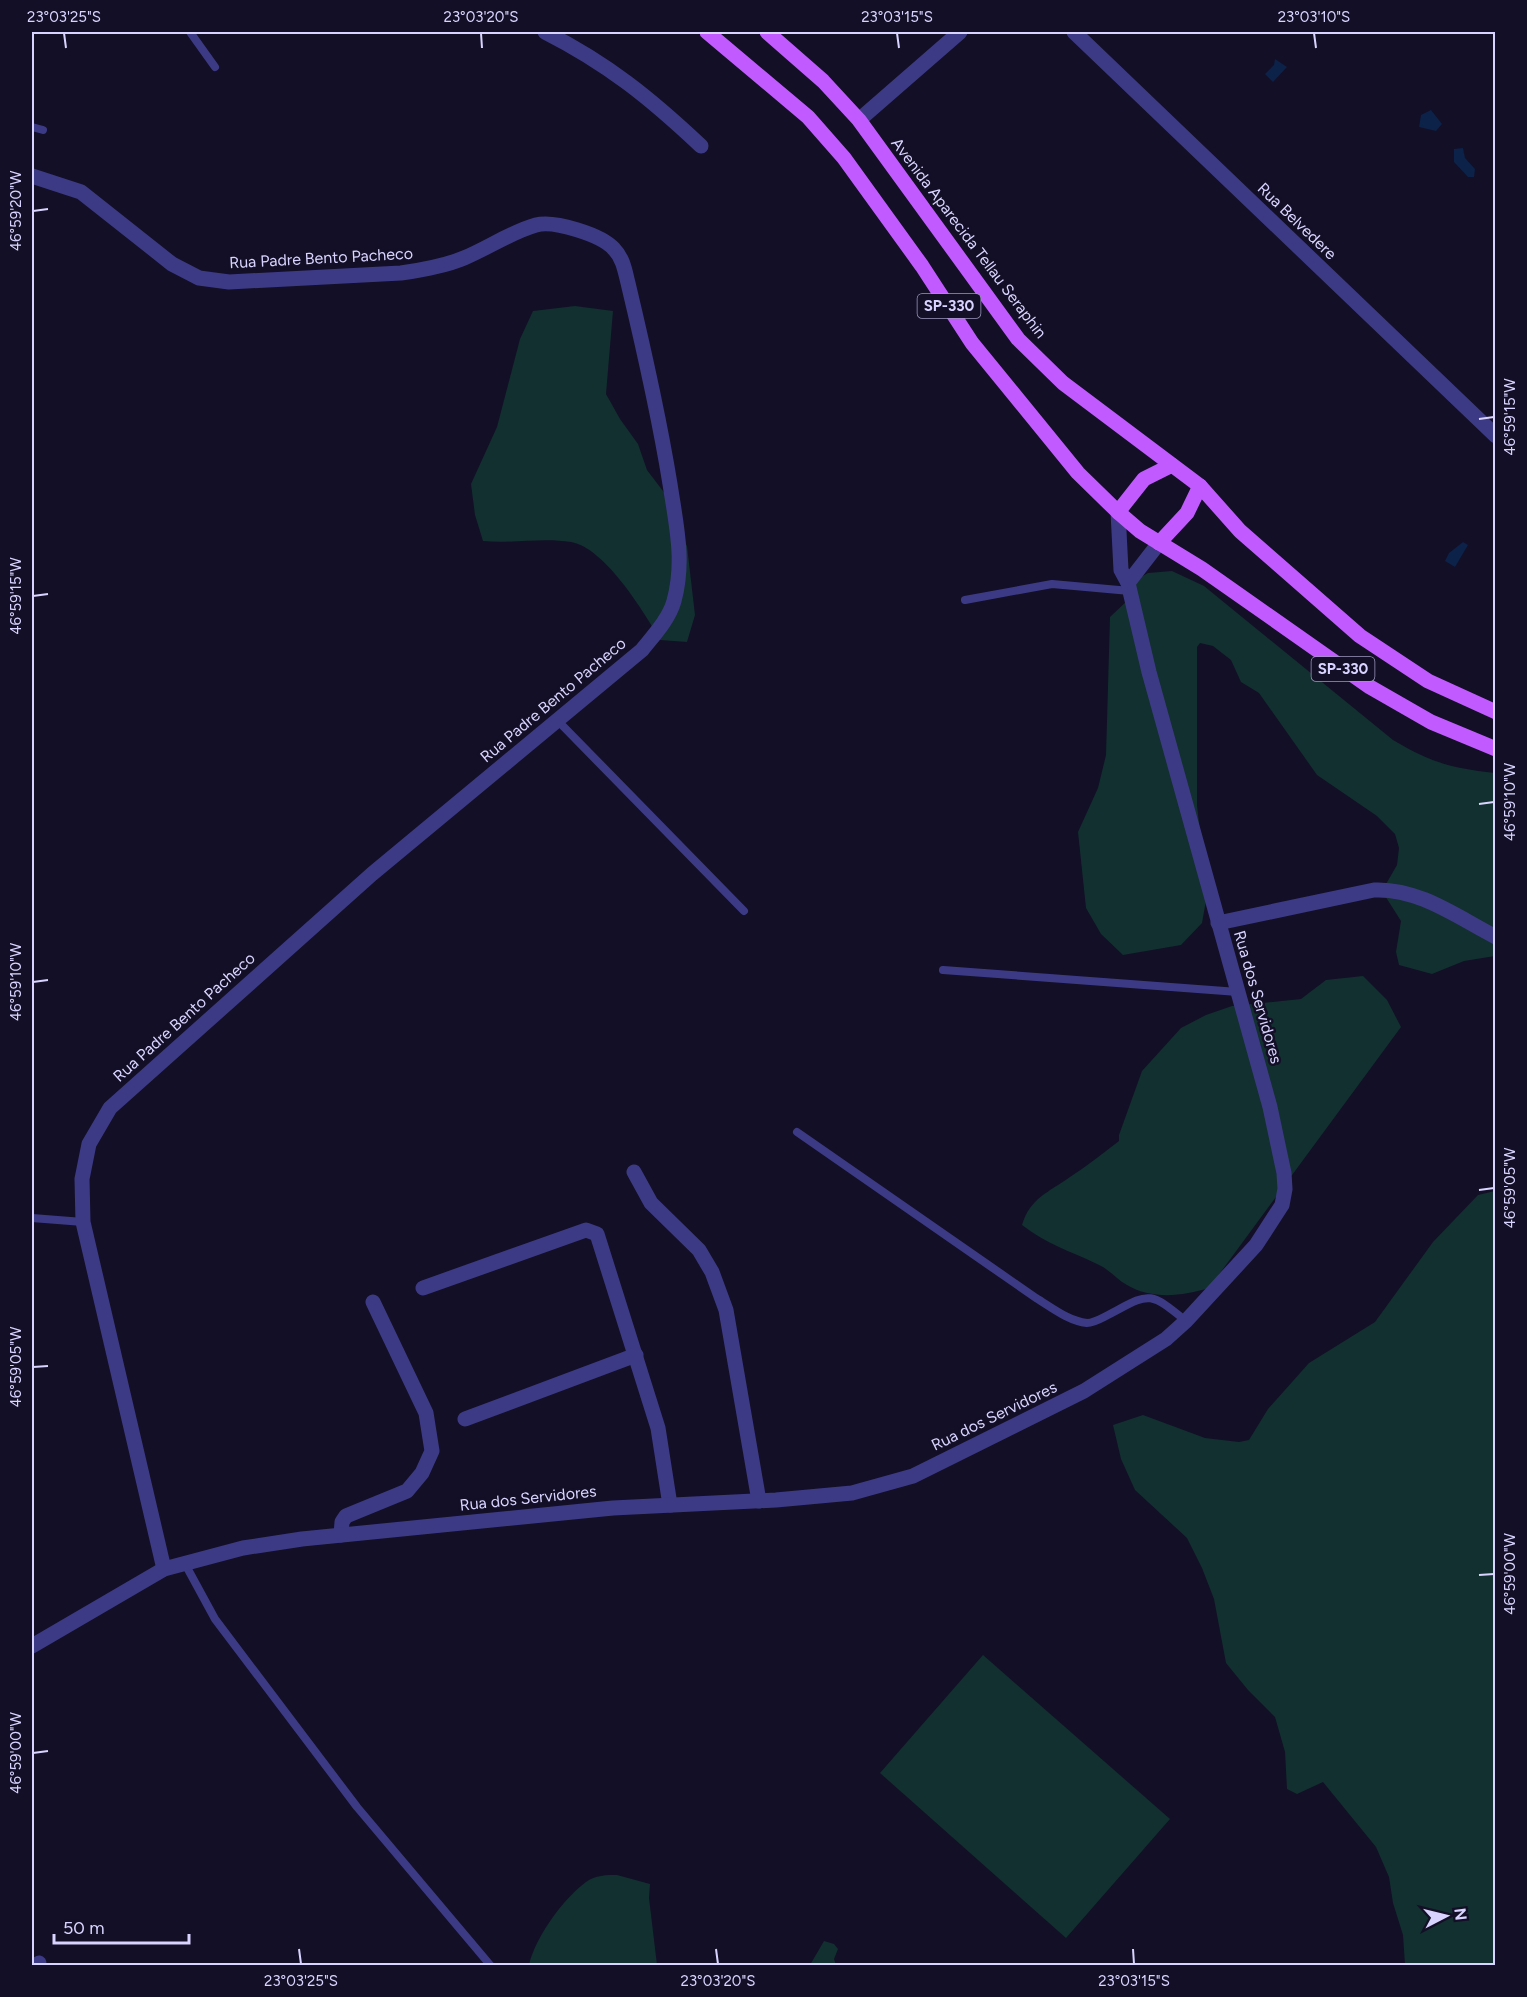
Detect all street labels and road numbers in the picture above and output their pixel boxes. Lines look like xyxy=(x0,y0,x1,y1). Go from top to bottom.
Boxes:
street label: Avenida Aparecida Tellau Seraphin xyxy=(887,134,1051,342)
street label: Rua Belvedere xyxy=(1254,179,1341,264)
street label: Rua Padre Bento Pacheco xyxy=(229,244,413,272)
road number: SP-330 xyxy=(918,294,980,318)
street label: Rua Padre Bento Pacheco xyxy=(476,634,630,766)
road number: SP-330 xyxy=(1312,657,1374,681)
street label: Rua dos Servidores xyxy=(1230,928,1286,1066)
street label: Rua Padre Bento Pacheco xyxy=(109,948,259,1086)
street label: Rua dos Servidores xyxy=(928,1377,1060,1455)
street label: Rua dos Servidores xyxy=(459,1481,597,1515)

